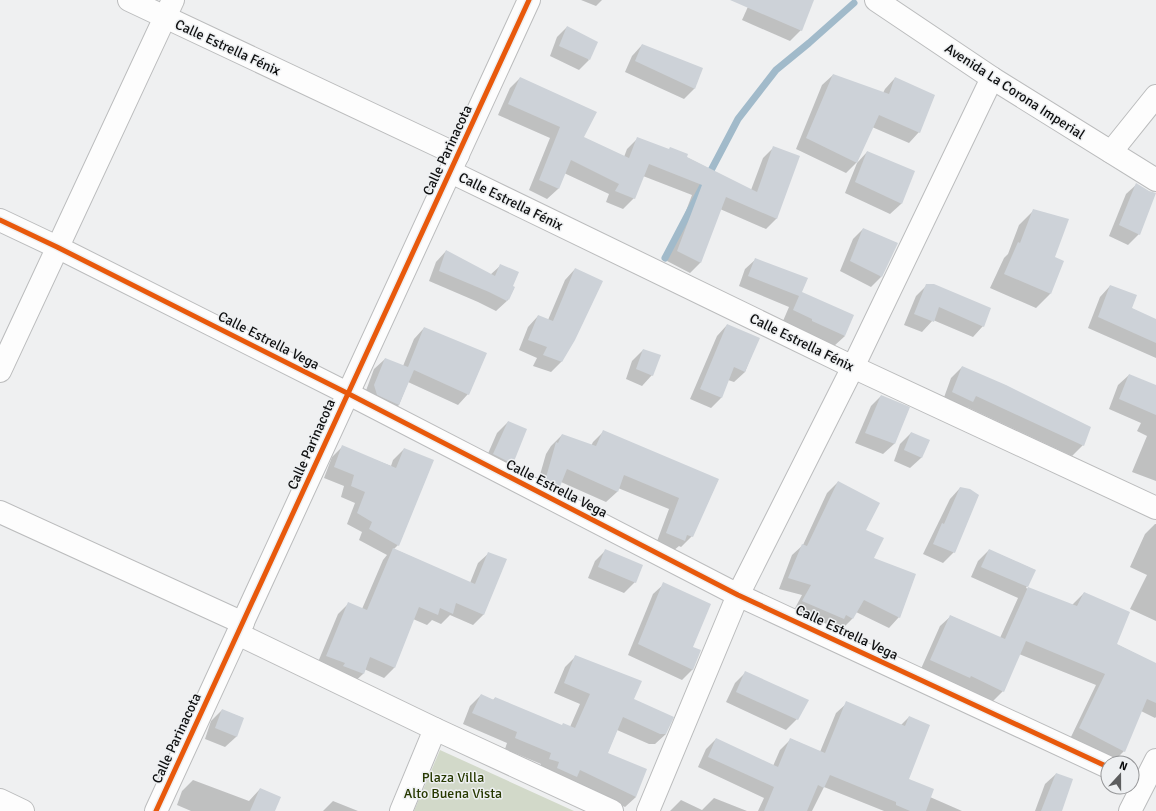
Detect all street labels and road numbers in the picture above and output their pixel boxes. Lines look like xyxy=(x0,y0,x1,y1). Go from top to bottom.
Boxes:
street label: Calle Estrella Fénix xyxy=(172,16,284,80)
street label: Avenida La Corona Imperial xyxy=(941,40,1088,143)
street label: Calle Parinacota xyxy=(419,102,476,198)
street label: Calle Estrella Fénix xyxy=(456,169,566,234)
street label: Calle Estrella Vega xyxy=(215,308,322,373)
street label: Calle Estrella Fénix xyxy=(747,310,857,375)
street label: Calle Parinacota xyxy=(284,396,339,492)
street label: Calle Estrella Vega xyxy=(503,456,610,521)
street label: Calle Estrella Vega xyxy=(793,601,901,664)
street label: Calle Parinacota xyxy=(148,690,205,786)

